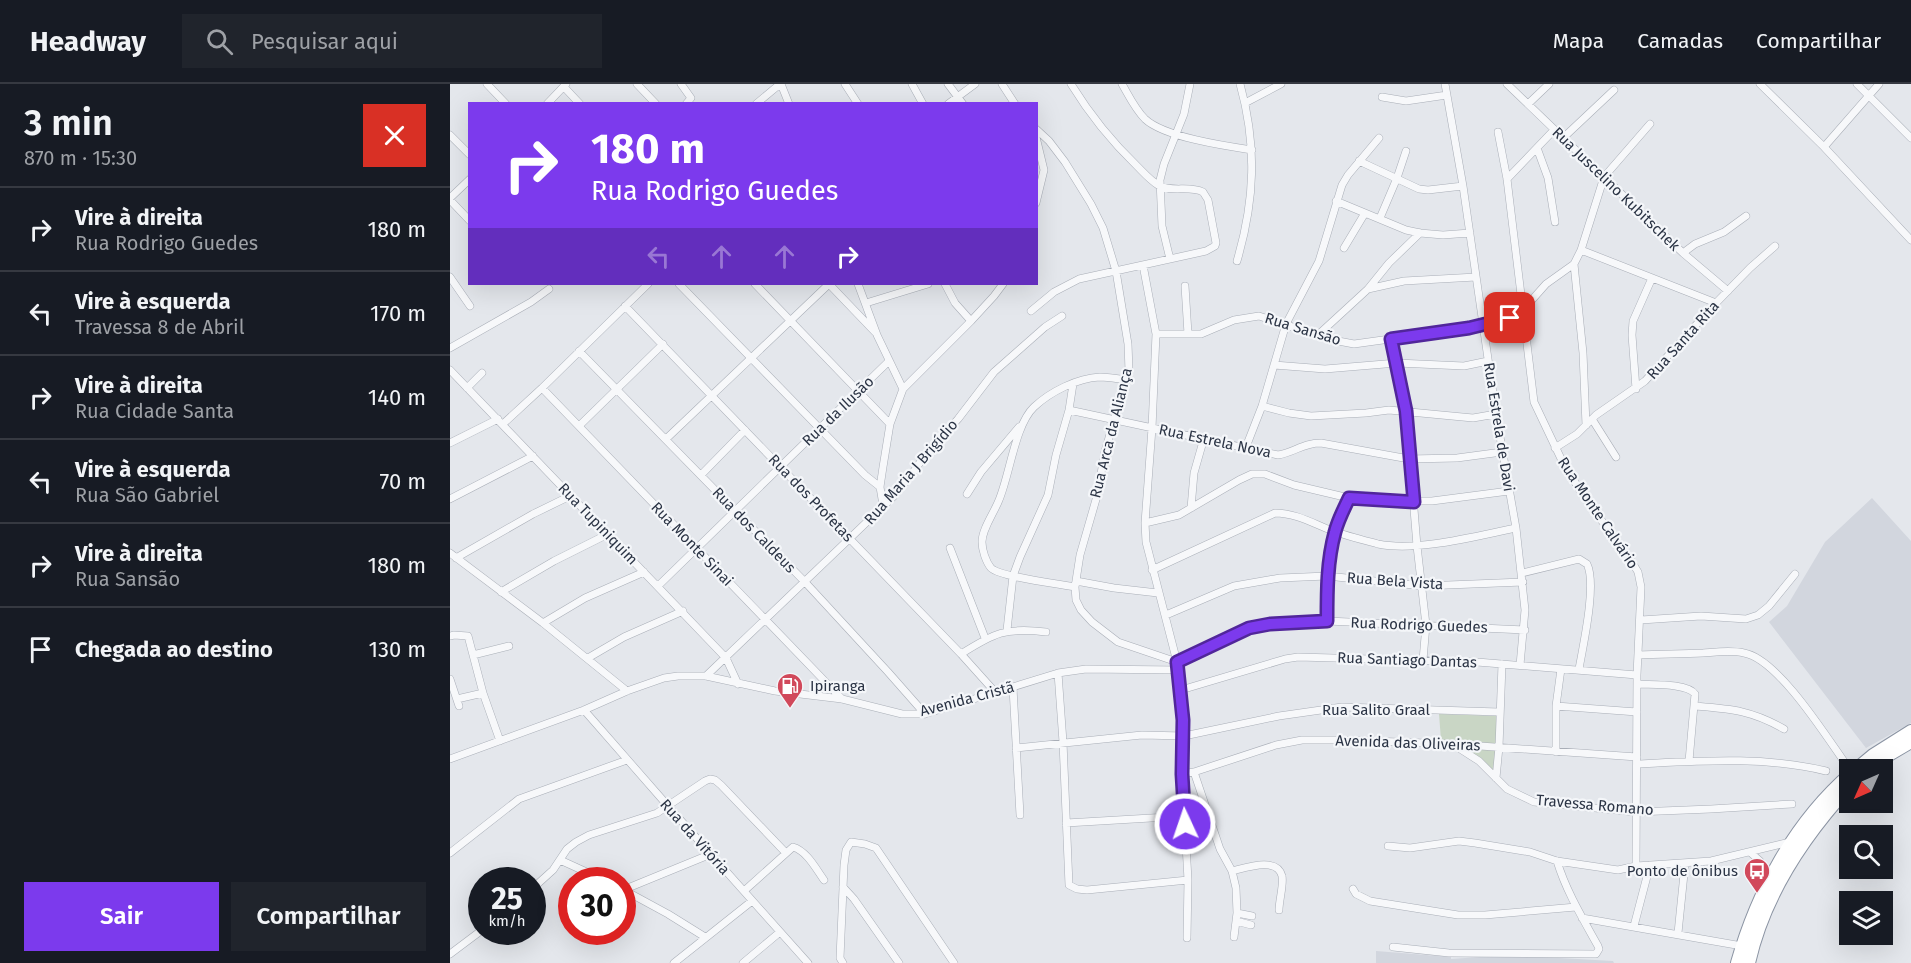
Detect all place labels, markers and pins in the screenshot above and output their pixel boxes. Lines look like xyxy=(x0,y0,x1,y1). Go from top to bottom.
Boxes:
pin xyxy=(1484,292,1535,343)
fuel station icon: Ipiranga xyxy=(775,671,805,709)
place label: Ipiranga xyxy=(810,677,865,695)
bus stop icon: Ponto de ônibus xyxy=(1742,856,1772,894)
place label: Ponto de ônibus xyxy=(1627,862,1738,880)

